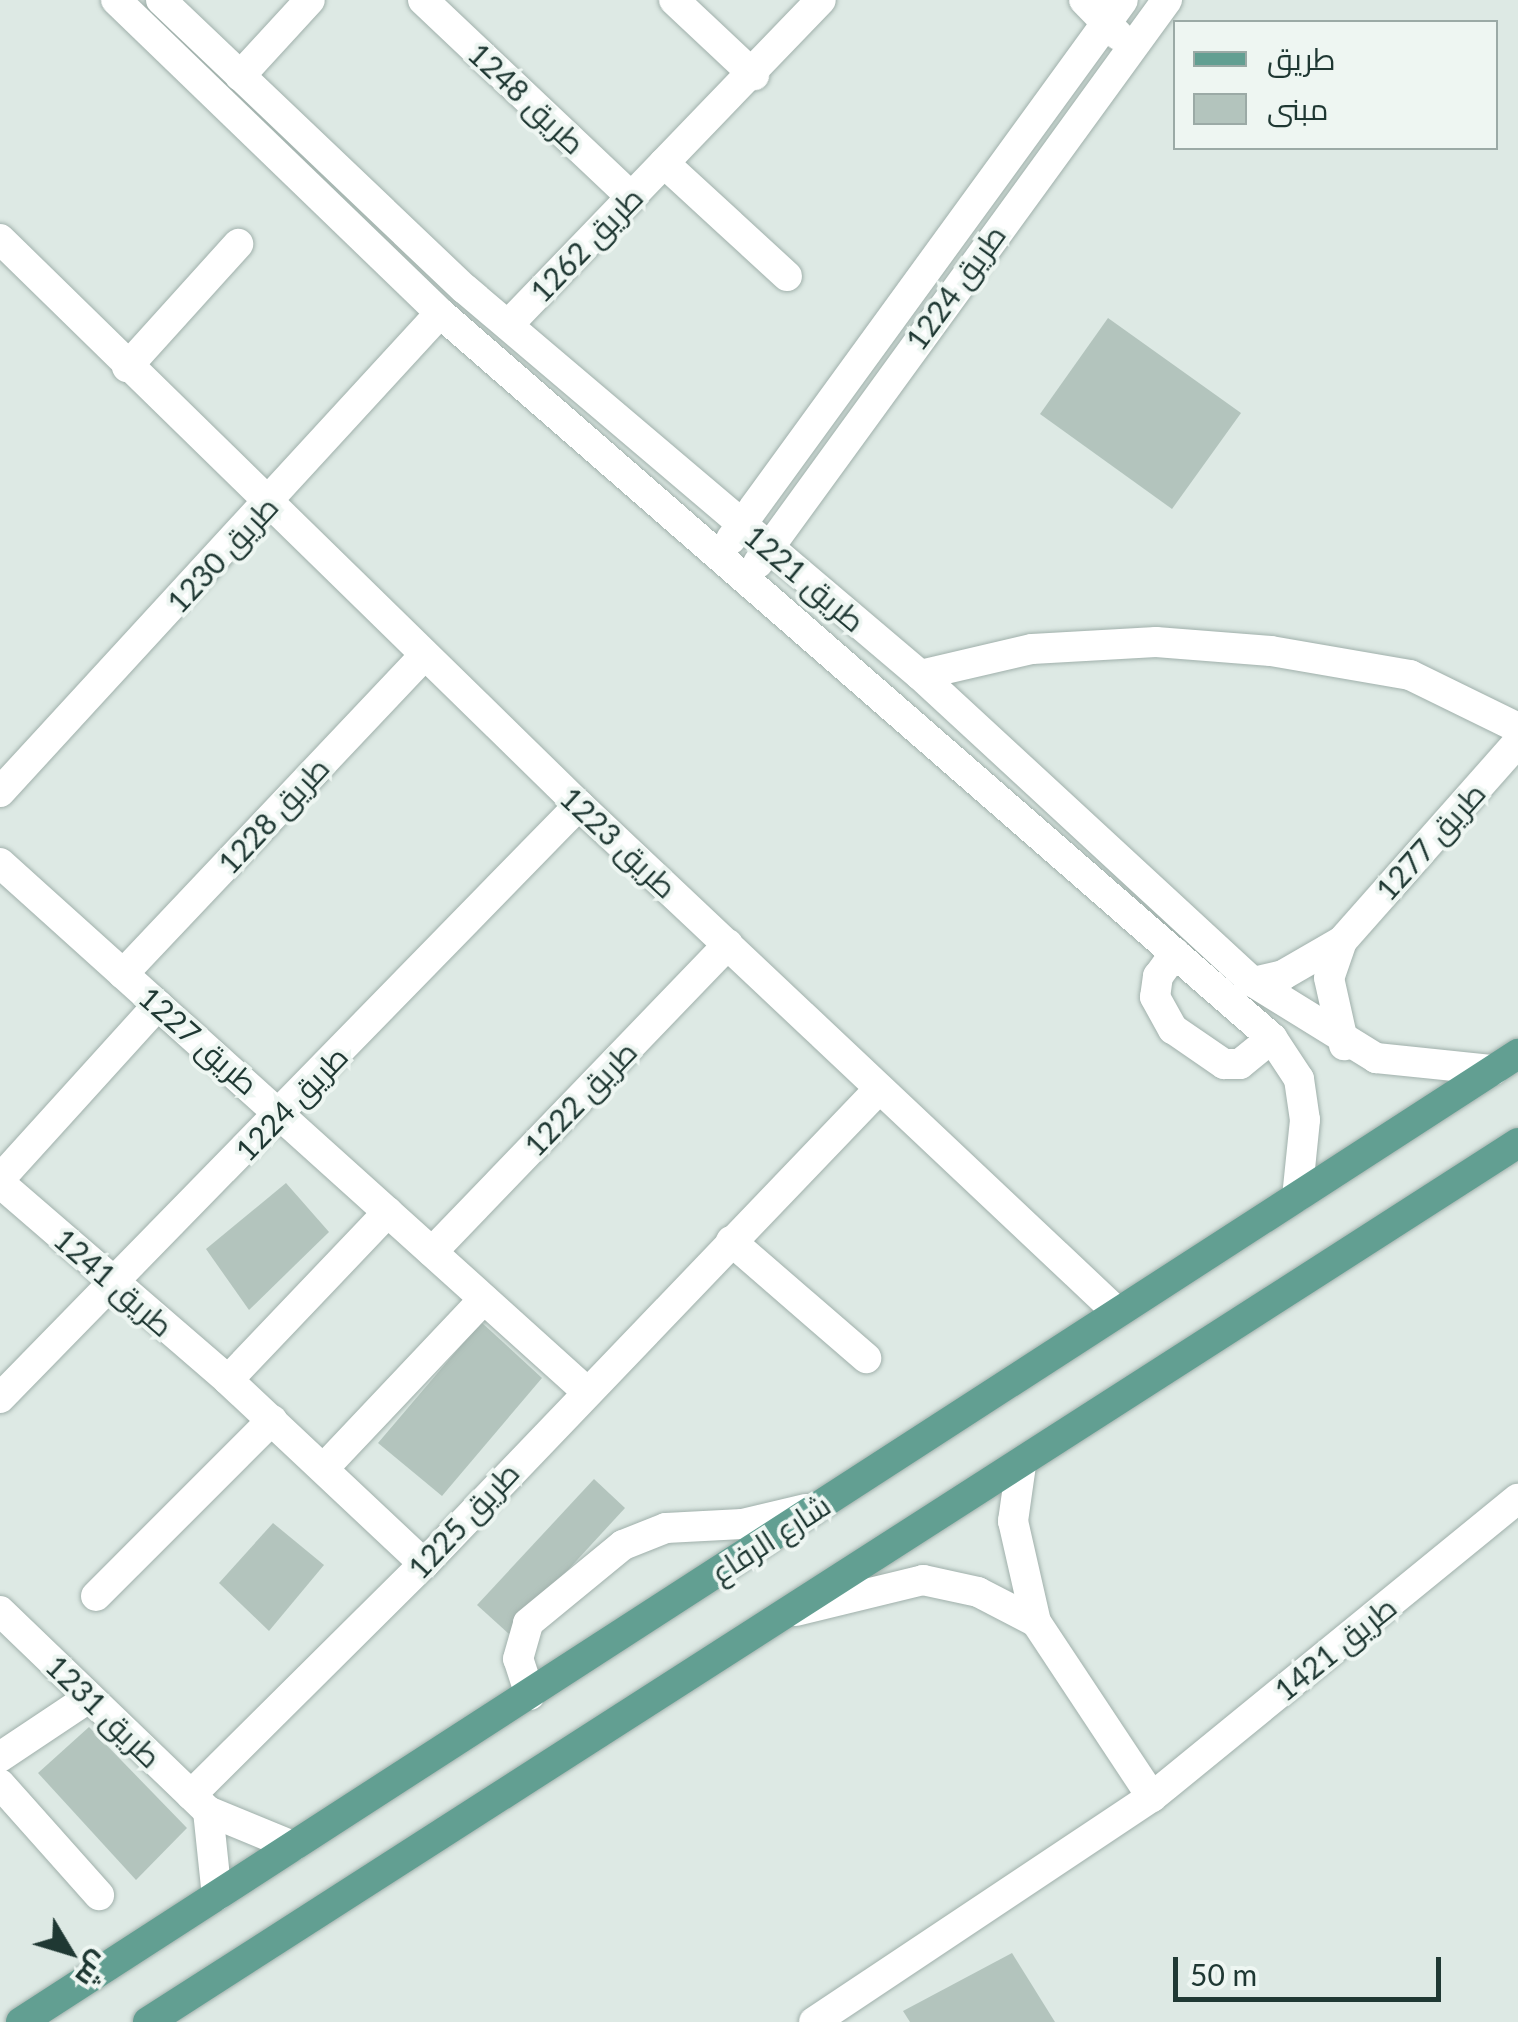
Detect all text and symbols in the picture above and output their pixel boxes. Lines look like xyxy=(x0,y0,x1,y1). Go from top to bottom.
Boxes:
legend xyxy=(1173,20,1498,150)
street label: طريق 1248 xyxy=(461,35,593,161)
text: طريق xyxy=(1267,40,1336,76)
text: مبنى xyxy=(1267,90,1328,126)
street label: طريق 1262 xyxy=(522,179,650,309)
street label: طريق 1224 xyxy=(898,217,1012,357)
street label: طريق 1230 xyxy=(159,488,285,620)
street label: طريق 1221 xyxy=(738,517,872,639)
street label: طريق 1228 xyxy=(210,749,336,881)
street label: طريق 1277 xyxy=(1368,775,1492,907)
street label: طريق 1223 xyxy=(553,779,685,905)
street label: طريق 1227 xyxy=(132,979,266,1101)
street label: طريق 1222 xyxy=(516,1033,644,1163)
street label: طريق 1224 xyxy=(227,1038,355,1168)
street label: طريق 1241 xyxy=(47,1221,181,1343)
street label: طريق 1225 xyxy=(400,1454,526,1586)
street label: شارع الرفاع xyxy=(704,1486,836,1590)
street label: طريق 1421 xyxy=(1267,1588,1403,1708)
street label: طريق 1231 xyxy=(39,1647,169,1775)
north arrow xyxy=(20,1902,120,2002)
scale bar xyxy=(1178,1937,1446,1999)
text: ش xyxy=(69,1946,118,1995)
text: 50 m xyxy=(1190,1956,1257,1992)

